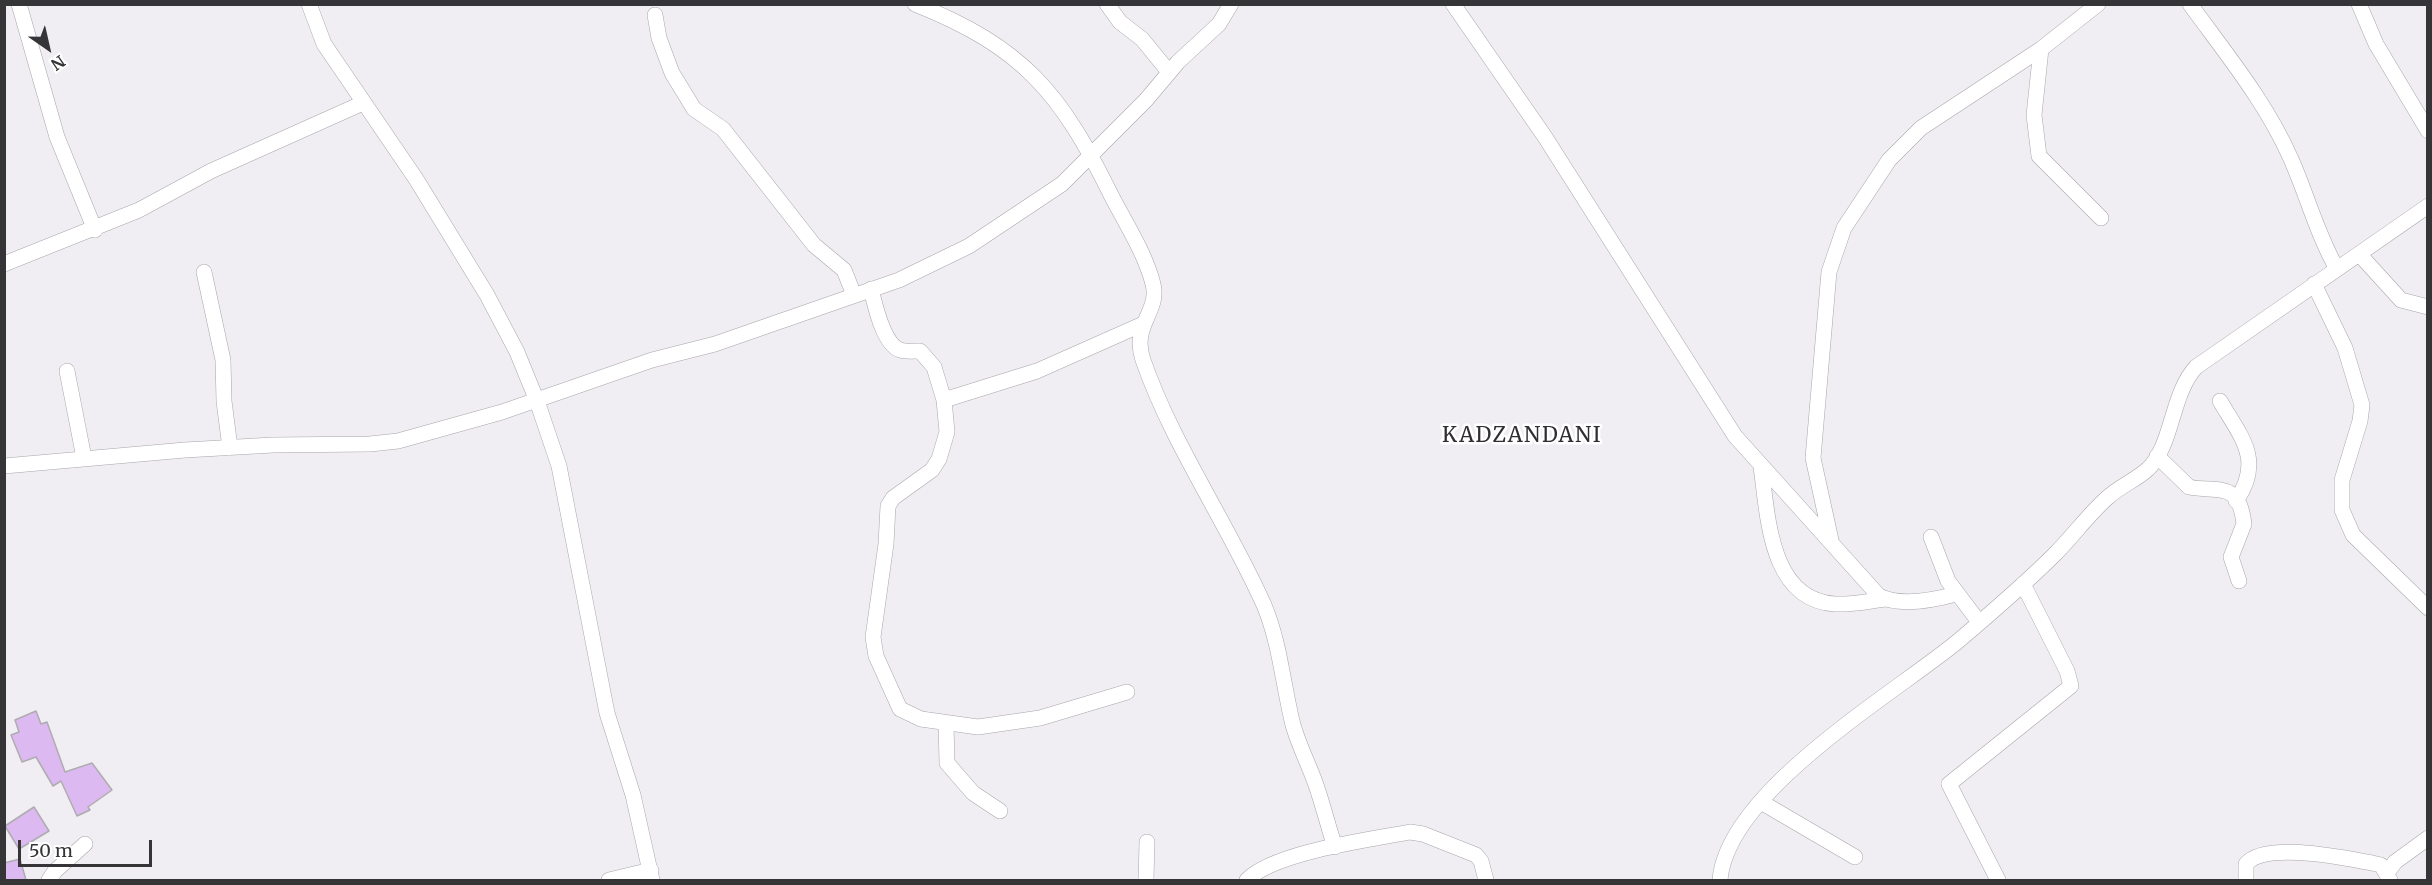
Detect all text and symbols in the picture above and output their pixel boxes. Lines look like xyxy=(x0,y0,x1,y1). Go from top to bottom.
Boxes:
north arrow xyxy=(18,18,78,78)
text: N xyxy=(47,51,69,75)
district label: KADZANDANI xyxy=(1442,423,1602,449)
scale bar xyxy=(21,828,154,866)
text: 50 m xyxy=(29,839,73,862)

